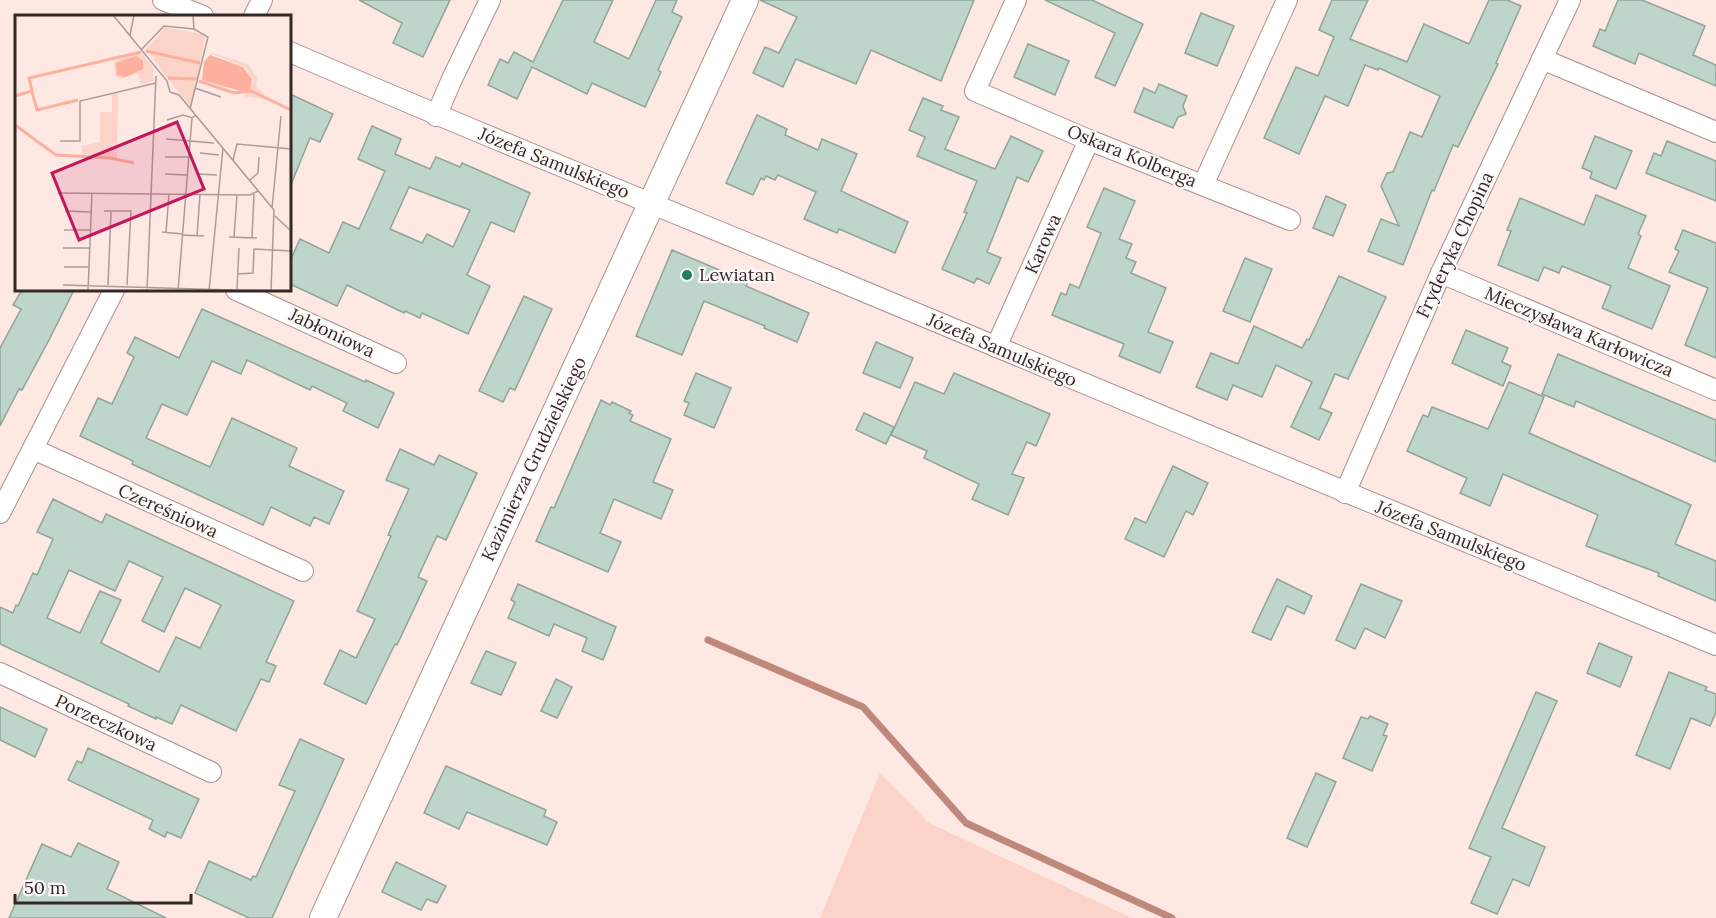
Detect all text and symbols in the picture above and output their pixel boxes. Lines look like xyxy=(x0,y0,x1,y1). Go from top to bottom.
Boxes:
inset map xyxy=(15,15,291,291)
street label: Oskara Kolberga xyxy=(1064,119,1200,192)
street label: Józefa Samulskiego xyxy=(475,121,633,203)
street label: Fryderyka Chopina xyxy=(1411,168,1499,322)
street label: Karowa xyxy=(1019,210,1066,277)
place label: Lewiatan xyxy=(699,263,775,286)
marker: Lewiatan xyxy=(680,268,694,282)
street label: Mieczysława Karłowicza xyxy=(1481,281,1677,382)
street label: Jabłoniowa xyxy=(285,302,379,362)
street label: Józefa Samulskiego xyxy=(923,307,1081,391)
street label: Kazimierza Grudzielskiego xyxy=(476,353,591,565)
street label: Czereśniowa xyxy=(115,478,222,543)
street label: Józefa Samulskiego xyxy=(1372,494,1530,576)
street label: Porzeczkowa xyxy=(52,689,161,756)
scale bar xyxy=(15,867,190,905)
text: 50 m xyxy=(24,876,66,899)

